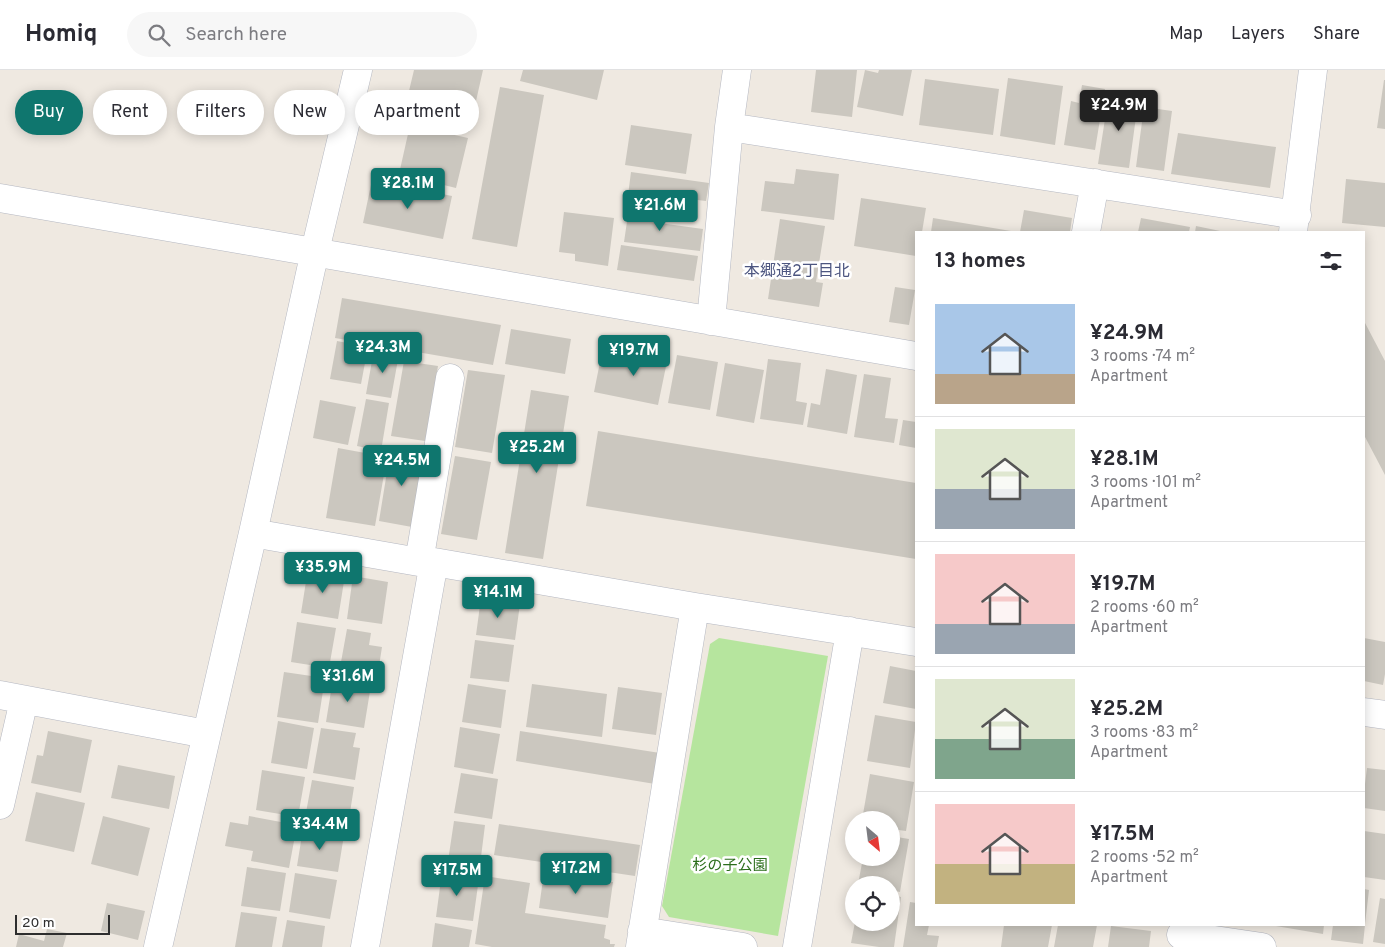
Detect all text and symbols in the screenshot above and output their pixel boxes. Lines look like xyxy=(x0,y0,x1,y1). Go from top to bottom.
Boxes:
search box xyxy=(127,12,477,57)
text: Homiq xyxy=(25,20,97,50)
icon: search xyxy=(145,21,173,49)
text: Search here xyxy=(185,23,287,47)
text: Map xyxy=(1169,23,1203,46)
text: Layers xyxy=(1231,23,1285,46)
text: Share xyxy=(1313,23,1360,46)
chip: Buy xyxy=(15,90,83,135)
chip: Rent xyxy=(93,90,167,135)
chip: Filters xyxy=(177,90,264,135)
chip: New xyxy=(274,90,345,135)
chip: Apartment xyxy=(355,90,479,135)
pin: ¥24.9M xyxy=(1078,90,1160,132)
text: ¥24.9M xyxy=(1091,96,1147,116)
pin: ¥28.1M xyxy=(367,168,449,210)
text: ¥28.1M xyxy=(382,174,434,194)
pin: ¥21.6M xyxy=(619,190,701,232)
text: ¥21.6M xyxy=(634,196,686,216)
icon: filters xyxy=(1317,247,1345,275)
text: 13 homes xyxy=(935,248,1026,275)
district label: 本郷通2丁目北 xyxy=(744,262,850,282)
text: ¥24.9M xyxy=(1090,320,1164,347)
icon: home xyxy=(975,324,1035,384)
pin: ¥24.3M xyxy=(342,332,424,374)
pin: ¥19.7M xyxy=(593,334,675,377)
text: ¥24.3M xyxy=(355,338,411,358)
text: ¥19.7M xyxy=(609,341,659,361)
text: 3 rooms · 74 m² xyxy=(1090,347,1195,367)
text: Apartment xyxy=(1090,367,1168,387)
pin: ¥25.2M xyxy=(496,432,578,474)
text: ¥25.2M xyxy=(509,438,565,458)
pin: ¥24.5M xyxy=(361,444,443,487)
text: ¥28.1M xyxy=(1090,446,1159,473)
icon: home xyxy=(975,449,1035,509)
text: ¥24.5M xyxy=(374,451,430,471)
text: 3 rooms · 101 m² xyxy=(1090,473,1201,493)
text: Apartment xyxy=(1090,493,1168,513)
pin: ¥35.9M xyxy=(282,552,364,594)
text: ¥35.9M xyxy=(295,558,351,578)
text: ¥19.7M xyxy=(1090,571,1156,598)
icon: home xyxy=(975,574,1035,634)
pin: ¥14.1M xyxy=(457,576,539,619)
text: ¥14.1M xyxy=(473,583,523,603)
text: 2 rooms · 60 m² xyxy=(1090,598,1199,618)
text: Apartment xyxy=(1090,618,1168,638)
pin: ¥31.6M xyxy=(307,660,389,703)
text: ¥31.6M xyxy=(322,667,374,687)
text: ¥25.2M xyxy=(1090,696,1163,723)
icon: home xyxy=(975,699,1035,759)
text: 3 rooms · 83 m² xyxy=(1090,723,1198,743)
text: Apartment xyxy=(1090,743,1168,763)
pin: ¥34.4M xyxy=(279,808,361,851)
north arrow xyxy=(845,811,900,866)
map controls xyxy=(845,811,900,931)
text: ¥34.4M xyxy=(292,815,348,835)
text: ¥17.5M xyxy=(1090,821,1155,848)
icon: home xyxy=(975,824,1035,884)
text: 2 rooms · 52 m² xyxy=(1090,848,1199,868)
pin: ¥17.2M xyxy=(535,852,617,895)
pin: ¥17.5M xyxy=(416,854,498,897)
park label: 杉の子公園 xyxy=(692,857,768,876)
text: ¥17.2M xyxy=(551,859,601,879)
text: ¥17.5M xyxy=(432,861,482,881)
text: Apartment xyxy=(1090,868,1168,888)
button: locate xyxy=(845,876,900,931)
scale bar xyxy=(15,912,110,935)
text: 20 m xyxy=(22,915,55,932)

